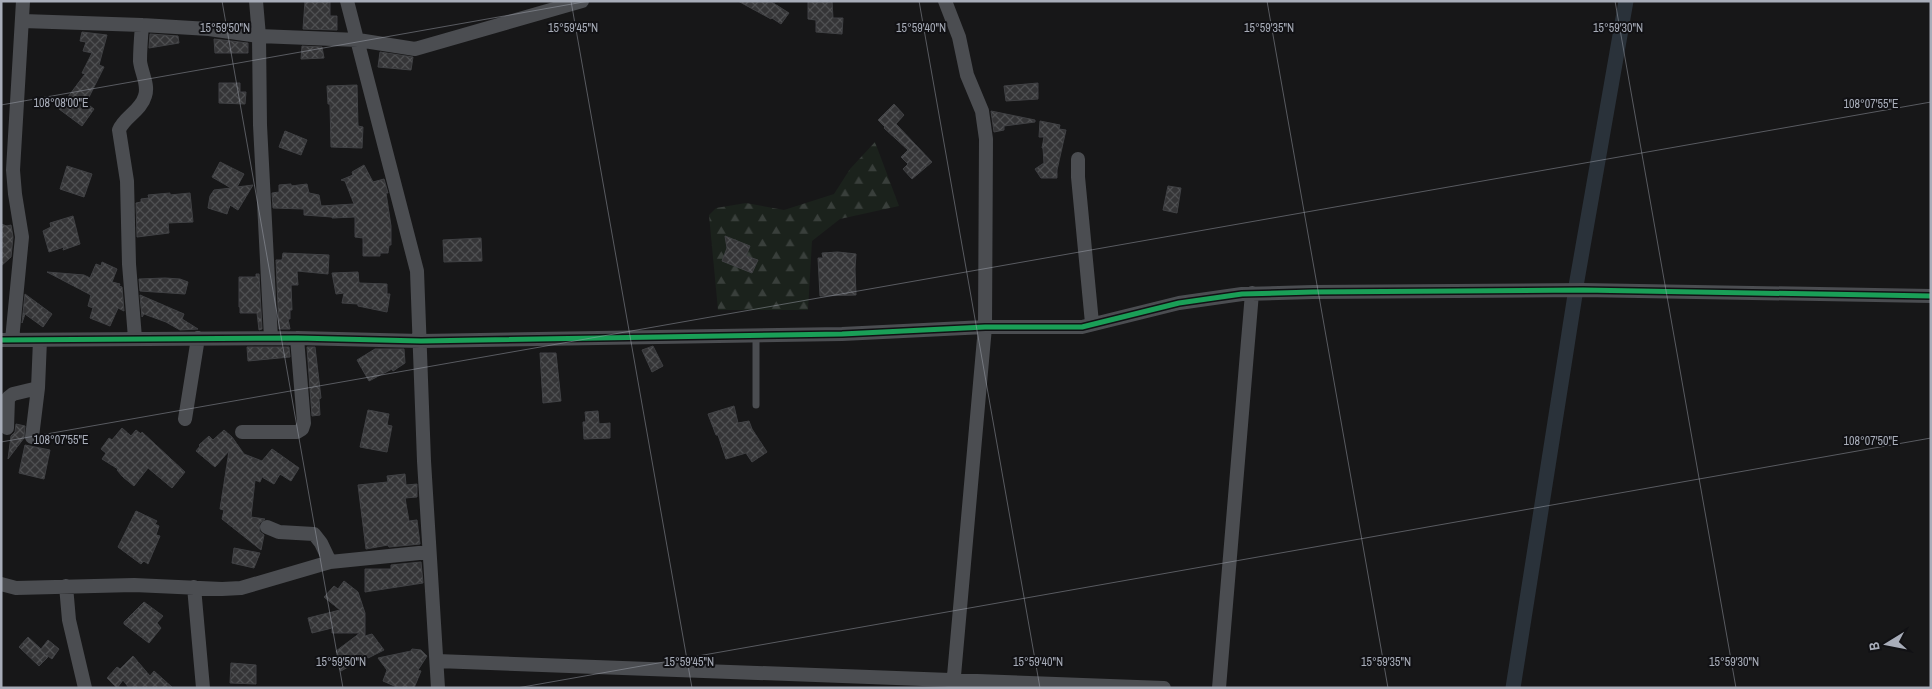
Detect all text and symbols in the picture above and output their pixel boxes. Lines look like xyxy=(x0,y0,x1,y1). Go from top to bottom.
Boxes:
text: 15°59'50"N xyxy=(200,20,250,36)
text: 15°59'45"N xyxy=(548,20,598,36)
text: 15°59'40"N xyxy=(896,20,946,36)
text: 15°59'35"N xyxy=(1244,20,1294,36)
text: 15°59'30"N xyxy=(1593,20,1643,36)
text: 108°08'00"E xyxy=(33,95,89,111)
text: 108°07'55"E xyxy=(1843,96,1899,112)
text: 108°07'55"E xyxy=(33,432,89,448)
text: 108°07'50"E xyxy=(1843,433,1899,449)
north arrow xyxy=(1862,619,1912,669)
text: B xyxy=(1865,641,1884,652)
text: 15°59'50"N xyxy=(316,654,366,670)
text: 15°59'45"N xyxy=(664,654,714,670)
text: 15°59'40"N xyxy=(1013,654,1063,670)
text: 15°59'35"N xyxy=(1361,654,1411,670)
text: 15°59'30"N xyxy=(1709,654,1759,670)

